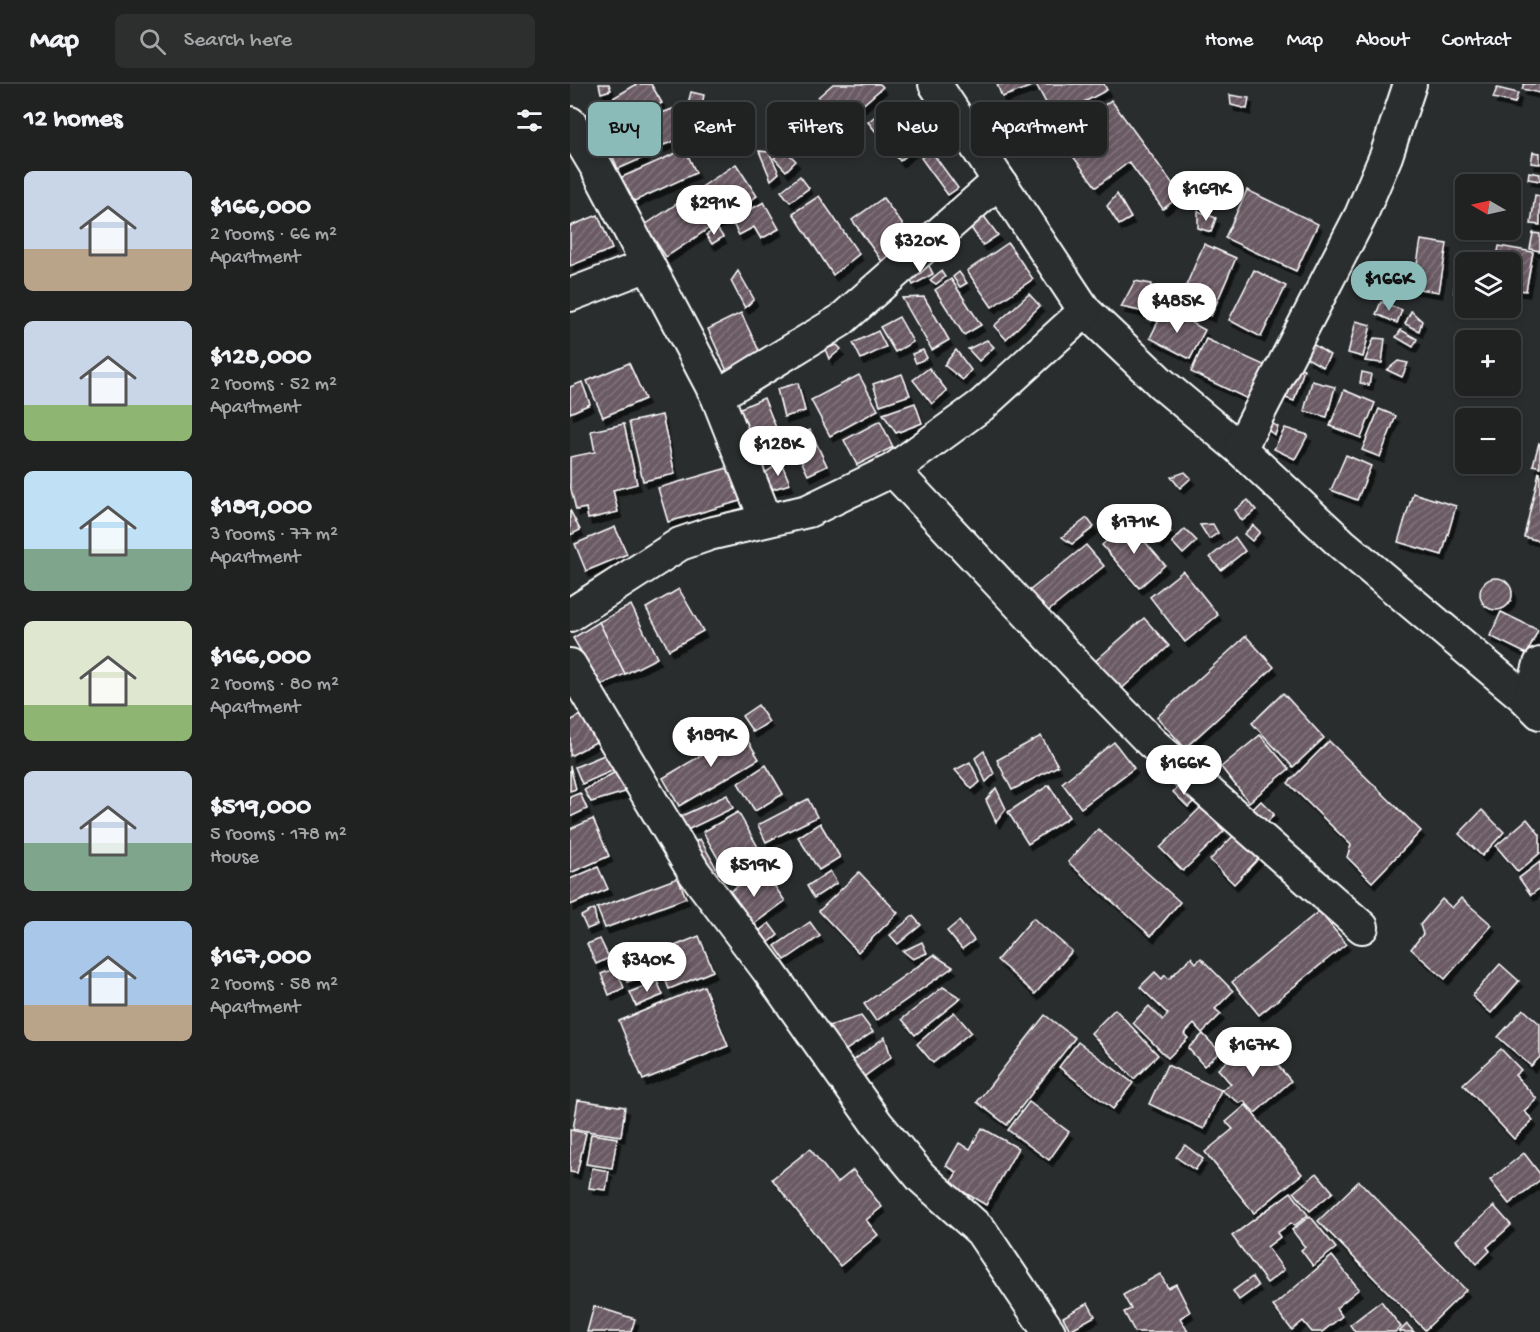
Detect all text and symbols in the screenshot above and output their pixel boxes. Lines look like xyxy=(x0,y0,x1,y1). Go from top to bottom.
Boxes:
search box xyxy=(115,14,535,68)
text: Map xyxy=(30,25,79,58)
icon: search xyxy=(136,25,169,58)
text: Search here xyxy=(184,28,292,54)
text: Home xyxy=(1205,29,1253,54)
text: Map xyxy=(1286,29,1323,54)
text: About xyxy=(1356,29,1409,54)
text: Contact xyxy=(1442,29,1510,54)
chip: Buy xyxy=(588,102,661,156)
chip: Rent xyxy=(673,102,755,156)
chip: Filters xyxy=(767,102,864,156)
chip: New xyxy=(876,102,959,156)
chip: Apartment xyxy=(971,102,1107,156)
icon: filters xyxy=(513,104,546,137)
text: 12 homes xyxy=(24,105,122,136)
pin: $169K xyxy=(1164,171,1248,222)
north arrow xyxy=(1455,174,1521,240)
map controls xyxy=(1455,174,1521,474)
text: $169K xyxy=(1182,179,1230,202)
pin: $291K xyxy=(672,185,756,236)
text: $166,000 xyxy=(210,193,311,224)
text: $291K xyxy=(690,193,738,216)
icon: home xyxy=(72,195,144,267)
pin: $320K xyxy=(878,223,962,274)
text: 2 rooms · 66 m² xyxy=(210,224,337,247)
text: $320K xyxy=(894,231,946,254)
text: Apartment xyxy=(210,247,300,270)
button: layers xyxy=(1455,252,1521,318)
pin: $166K xyxy=(1347,261,1431,312)
text: $166K xyxy=(1365,269,1413,292)
pin: $485K xyxy=(1135,283,1219,334)
text: $485K xyxy=(1152,291,1202,314)
button: + xyxy=(1455,330,1521,396)
text: $128,000 xyxy=(210,343,312,374)
icon: home xyxy=(72,345,144,417)
text: 2 rooms · 52 m² xyxy=(210,374,337,397)
text: Apartment xyxy=(210,397,300,420)
button: − xyxy=(1455,408,1521,474)
pin: $128K xyxy=(736,426,820,477)
text: $128K xyxy=(754,434,802,457)
text: $189,000 xyxy=(210,493,312,524)
icon: home xyxy=(72,495,144,567)
pin: $171K xyxy=(1092,504,1176,555)
text: $171K xyxy=(1111,512,1157,535)
text: 3 rooms · 77 m² xyxy=(210,524,338,547)
text: Apartment xyxy=(210,547,300,570)
text: $166,000 xyxy=(210,643,311,674)
icon: home xyxy=(72,645,144,717)
text: 2 rooms · 80 m² xyxy=(210,674,339,697)
text: Apartment xyxy=(210,697,300,720)
pin: $189K xyxy=(669,717,753,768)
text: $189K xyxy=(686,725,736,748)
pin: $166K xyxy=(1142,745,1226,796)
text: $166K xyxy=(1160,753,1208,776)
text: $519,000 xyxy=(210,793,311,824)
icon: home xyxy=(72,795,144,867)
text: 5 rooms · 178 m² xyxy=(210,824,347,847)
text: House xyxy=(210,847,259,870)
pin: $519K xyxy=(712,847,796,898)
text: $519K xyxy=(730,855,778,878)
pin: $340K xyxy=(605,942,689,993)
text: $167,000 xyxy=(210,943,311,974)
icon: home xyxy=(72,945,144,1017)
text: $340K xyxy=(621,950,673,973)
text: 2 rooms · 58 m² xyxy=(210,974,338,997)
text: Apartment xyxy=(210,997,300,1020)
pin: $167K xyxy=(1211,1027,1295,1078)
text: $167K xyxy=(1229,1035,1277,1058)

